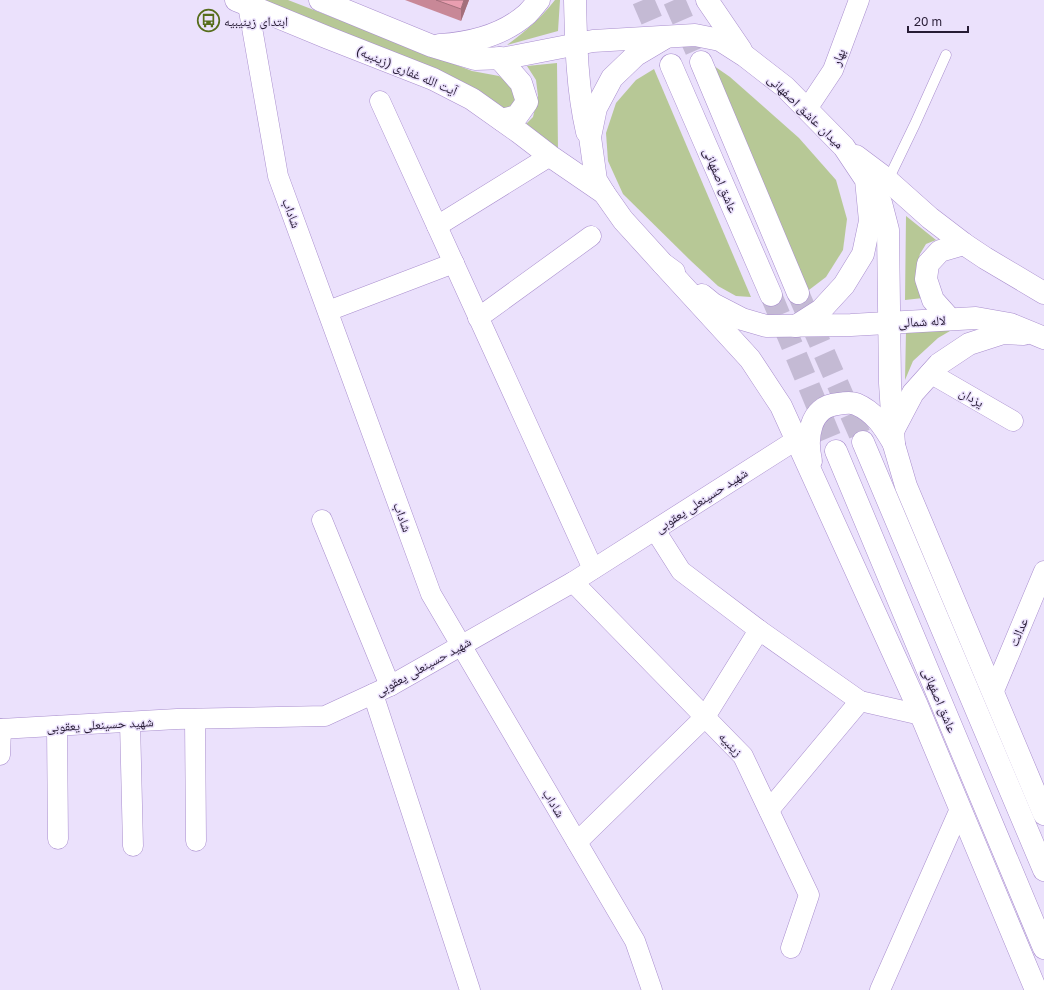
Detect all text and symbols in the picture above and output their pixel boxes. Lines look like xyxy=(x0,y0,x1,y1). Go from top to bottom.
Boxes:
bus stop icon: ابتدای زینیبیه xyxy=(195,8,221,34)
scale bar xyxy=(908,8,968,34)
place label: ابتدای زینیبیه xyxy=(224,13,288,30)
text: 20 m xyxy=(914,14,942,29)
street label: آیت الله غفاری (زینبیه) xyxy=(354,41,461,100)
street label: بهار xyxy=(827,46,849,69)
street label: میدان عاشق اصفهانی xyxy=(764,71,848,152)
street label: عاشق اصفهانی xyxy=(699,145,742,216)
street label: شاداب xyxy=(279,196,305,230)
street label: لاله شمالی xyxy=(898,312,946,331)
street label: یزدان xyxy=(956,384,987,411)
street label: شهید حسینعلی یعقوبی xyxy=(652,464,751,537)
street label: شاداب xyxy=(390,500,416,534)
street label: عدالت xyxy=(1005,615,1031,649)
street label: شهید حسینعلی یعقوبی xyxy=(372,633,474,700)
street label: عاشق اصفهانی xyxy=(918,665,961,736)
street label: شهید حسینعلی یعقوبی xyxy=(46,713,154,736)
street label: زینبیه xyxy=(715,728,746,760)
street label: شاداب xyxy=(539,786,569,820)

